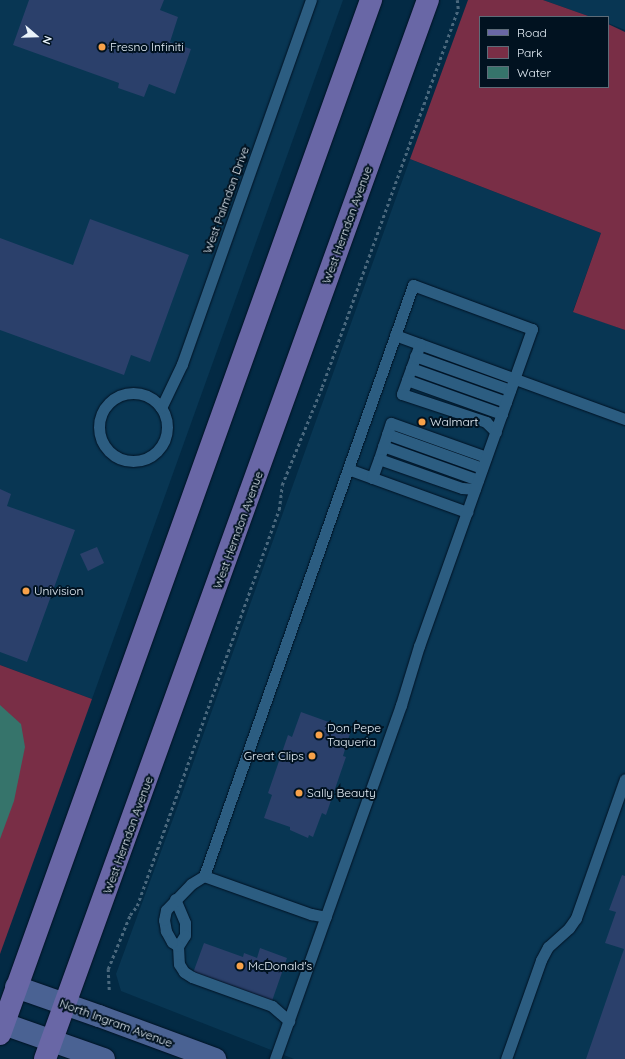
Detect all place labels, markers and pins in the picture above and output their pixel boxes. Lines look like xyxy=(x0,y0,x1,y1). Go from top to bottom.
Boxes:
place label: Fresno Infiniti xyxy=(110,40,184,54)
marker: Fresno Infiniti xyxy=(97,42,107,52)
place label: Walmart xyxy=(430,415,478,429)
marker: Walmart xyxy=(417,417,427,427)
place label: Univision xyxy=(34,584,83,598)
marker: Univision xyxy=(21,586,31,596)
place label: Don Pepe Taqueria xyxy=(327,721,381,749)
marker: Don Pepe Taqueria xyxy=(314,730,324,740)
place label: Great Clips xyxy=(244,749,304,763)
marker: Great Clips xyxy=(307,751,317,761)
place label: Sally Beauty xyxy=(307,786,376,800)
marker: Sally Beauty xyxy=(294,788,304,798)
place label: McDonald's xyxy=(248,959,312,973)
marker: McDonald's xyxy=(235,961,245,971)

